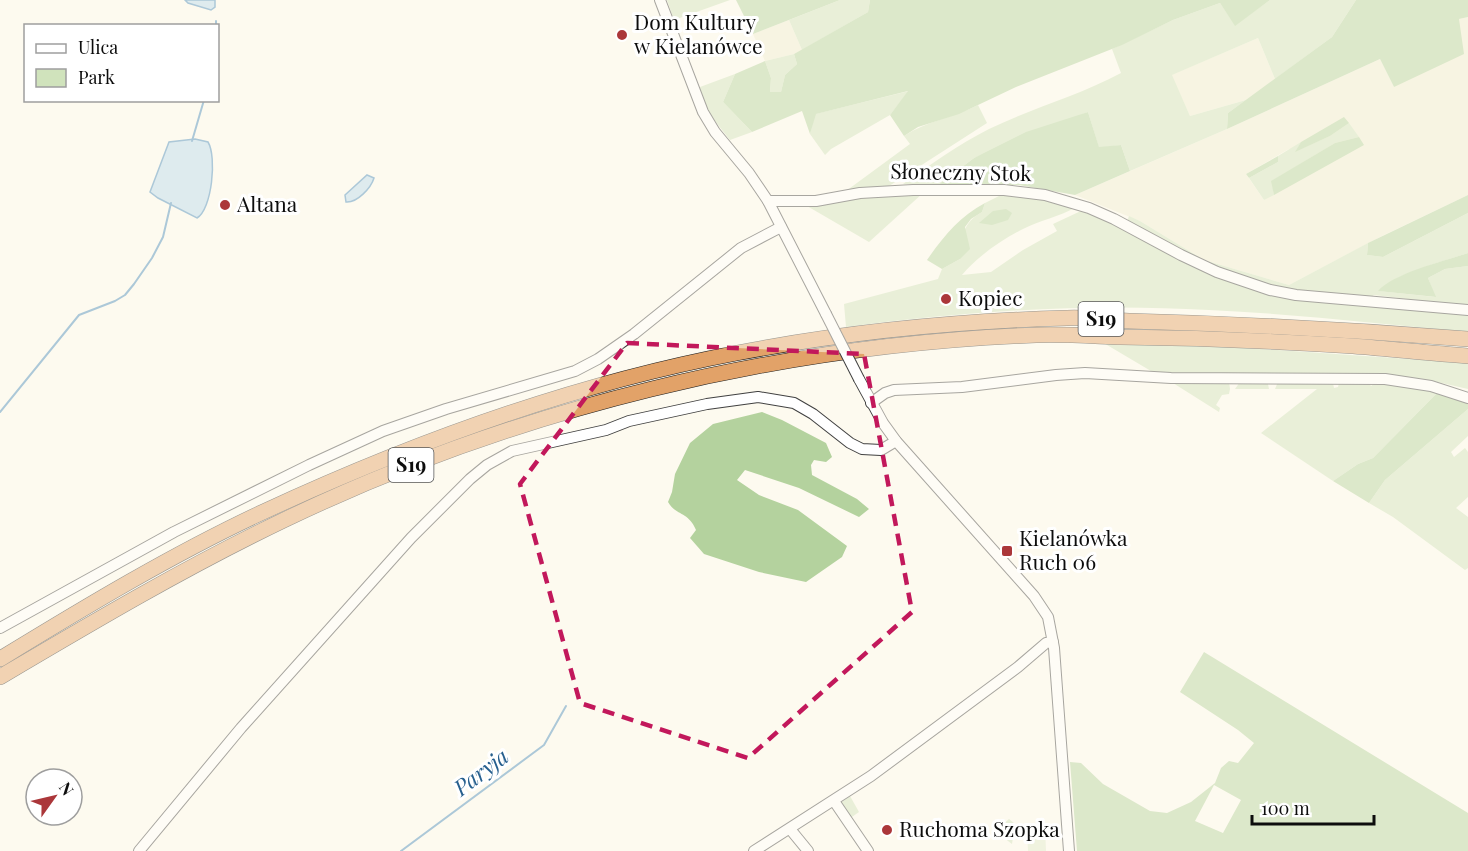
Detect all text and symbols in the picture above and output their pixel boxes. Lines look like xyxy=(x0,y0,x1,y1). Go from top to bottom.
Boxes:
place label: Dom Kultury w Kielanówce xyxy=(634,7,763,59)
legend xyxy=(24,24,219,102)
marker: Dom Kultury w Kielanówce xyxy=(615,28,629,42)
text: Ulica xyxy=(78,35,118,59)
text: Park xyxy=(78,65,115,89)
street label: Słoneczny Stok xyxy=(890,156,1032,186)
place label: Altana xyxy=(236,189,298,217)
marker: Altana xyxy=(218,198,232,212)
place label: Kopiec xyxy=(958,283,1022,311)
marker: Kopiec xyxy=(939,292,953,306)
road number: S19 xyxy=(1078,302,1124,336)
road number: S19 xyxy=(388,448,434,482)
place label: Kielanówka Ruch 06 xyxy=(1019,523,1128,575)
marker: Kielanówka Ruch 06 xyxy=(1000,544,1014,558)
water label: Paryja xyxy=(446,741,514,802)
north arrow xyxy=(24,767,84,827)
text: N xyxy=(55,778,79,799)
scale bar xyxy=(1252,788,1374,826)
text: 100 m xyxy=(1261,796,1310,820)
place label: Ruchoma Szopka xyxy=(899,814,1060,842)
marker: Ruchoma Szopka xyxy=(880,823,894,837)

